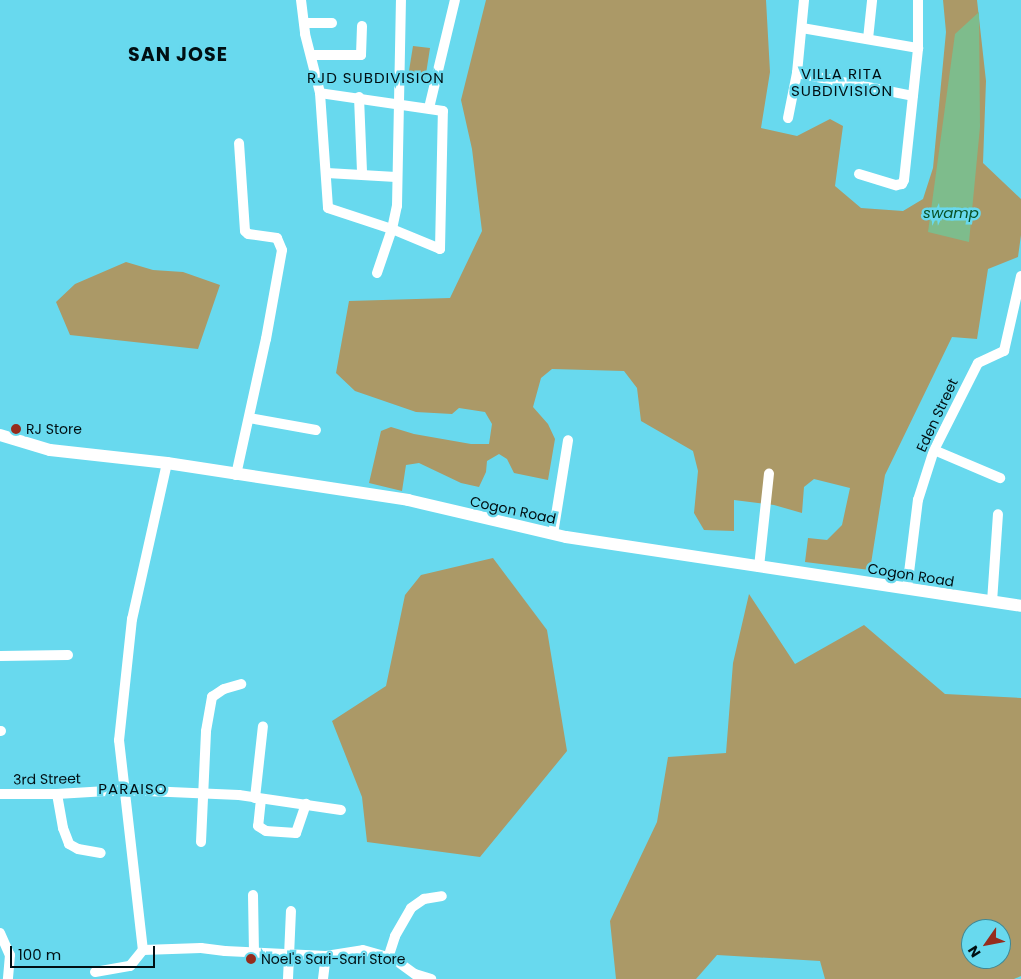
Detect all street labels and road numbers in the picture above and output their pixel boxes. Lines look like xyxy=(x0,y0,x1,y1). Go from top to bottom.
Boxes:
street label: Eden Street xyxy=(913,376,961,454)
street label: Cogon Road xyxy=(469,493,557,527)
street label: Cogon Road xyxy=(867,560,955,590)
street label: 3rd Street xyxy=(13,770,81,788)

